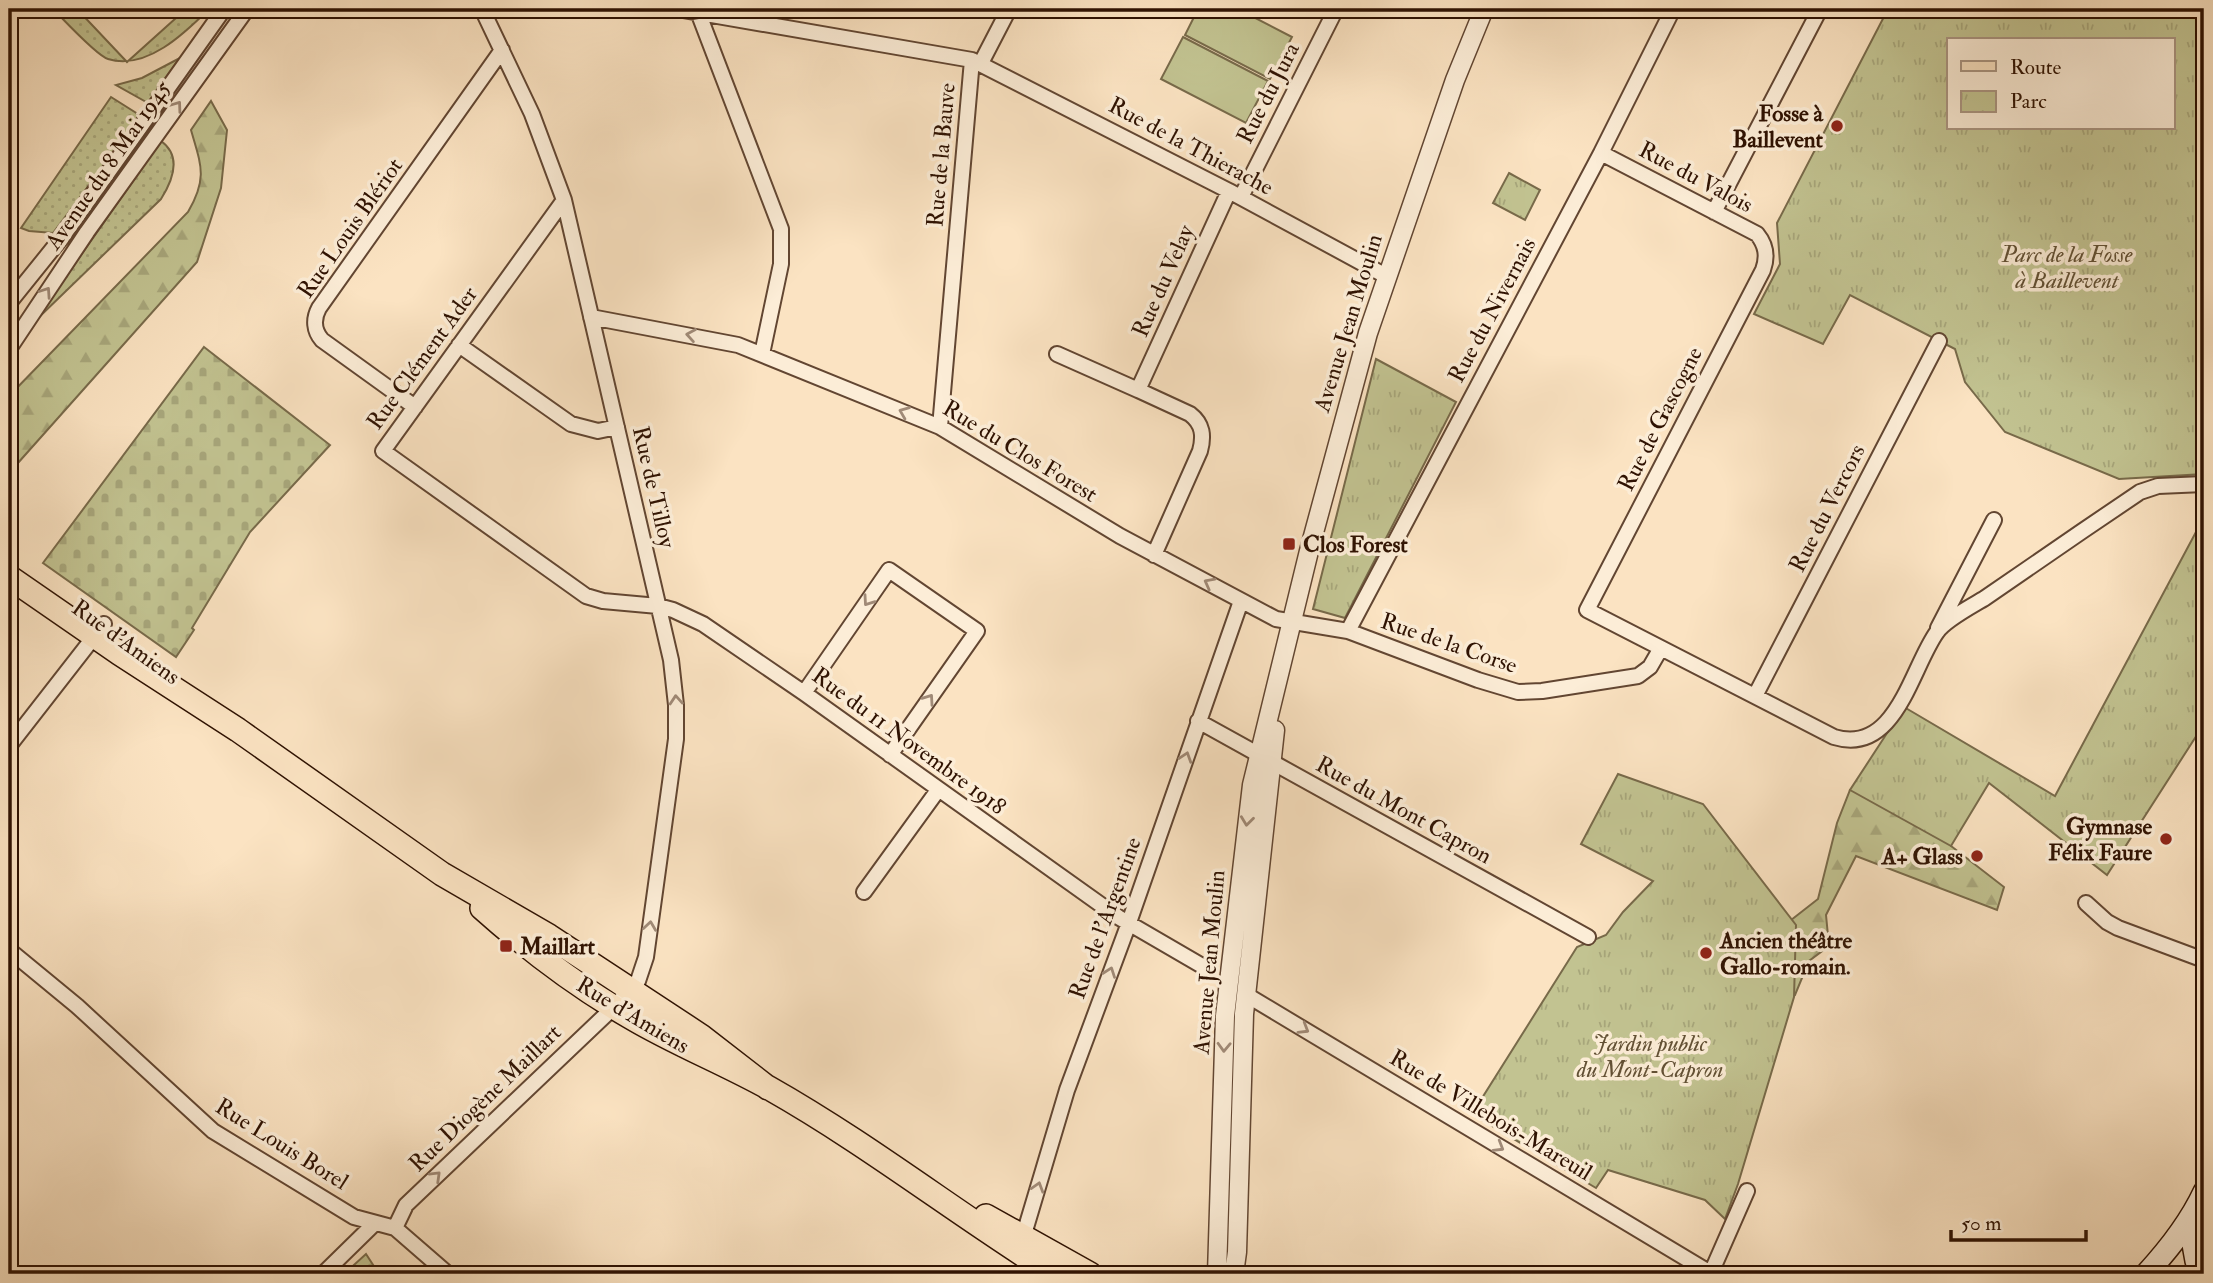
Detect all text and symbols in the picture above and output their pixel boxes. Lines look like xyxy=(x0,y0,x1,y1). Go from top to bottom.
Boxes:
street label: Rue du Jura xyxy=(1230,37,1306,148)
legend xyxy=(1947,38,2174,130)
text: Route xyxy=(2010,54,2062,81)
street label: Avenue du 8 Mai 1945 xyxy=(38,75,177,256)
street label: Rue de la Bauve xyxy=(920,81,962,228)
text: Parc xyxy=(2010,88,2047,115)
street label: Rue de la Thierache xyxy=(1104,90,1279,202)
place label: Fosse à Baillevent xyxy=(1733,99,1825,154)
one-way arrow xyxy=(169,101,181,114)
marker: Fosse à Baillevent xyxy=(1829,118,1845,134)
street label: Rue du Valois xyxy=(1634,135,1758,219)
street label: Rue Louis Blériot xyxy=(291,152,409,304)
street label: Rue du Velay xyxy=(1125,220,1201,342)
street label: Avenue Jean Moulin xyxy=(1307,230,1389,417)
street label: Rue du Nivernais xyxy=(1442,232,1542,388)
park label: Parc de la Fosse à Baillevent xyxy=(2001,240,2133,295)
street label: Rue Clément Ader xyxy=(360,280,484,435)
one-way arrow xyxy=(38,287,51,300)
one-way arrow xyxy=(685,328,697,343)
street label: Rue de Gascogne xyxy=(1611,342,1709,496)
street label: Rue du Clos Forest xyxy=(937,393,1103,509)
one-way arrow xyxy=(899,406,912,420)
street label: Rue de Tilloy xyxy=(626,423,682,552)
street label: Rue du Vercors xyxy=(1782,439,1872,577)
place label: Clos Forest xyxy=(1303,530,1408,559)
marker: Clos Forest xyxy=(1281,536,1297,552)
one-way arrow xyxy=(1204,578,1216,592)
street label: Rue d'Amiens xyxy=(66,593,186,691)
one-way arrow xyxy=(864,593,876,606)
street label: Rue de la Corse xyxy=(1377,606,1521,680)
street label: Rue du 11 Novembre 1918 xyxy=(806,661,1012,821)
one-way arrow xyxy=(921,694,933,707)
one-way arrow xyxy=(669,695,684,706)
street label: Rue du Mont Capron xyxy=(1310,750,1497,871)
one-way arrow xyxy=(1178,752,1192,764)
place label: Gymnase Félix Faure xyxy=(2048,812,2152,867)
one-way arrow xyxy=(1240,815,1255,827)
marker: Gymnase Félix Faure xyxy=(2158,831,2174,847)
street label: Rue de l'Argentine xyxy=(1062,833,1148,1003)
place label: A+ Glass xyxy=(1881,842,1963,871)
marker: A+ Glass xyxy=(1969,848,1985,864)
street label: Avenue Jean Moulin xyxy=(1186,869,1232,1056)
one-way arrow xyxy=(643,920,658,932)
place label: Ancien théâtre Gallo-romain. xyxy=(1719,926,1853,981)
place label: Maillart xyxy=(519,932,596,961)
marker: Maillart xyxy=(498,938,514,954)
marker: Ancien théâtre Gallo-romain. xyxy=(1698,945,1714,961)
one-way arrow xyxy=(1102,966,1116,978)
street label: Rue d'Amiens xyxy=(571,970,695,1060)
street label: Rue Diogène Maillart xyxy=(403,1018,567,1178)
one-way arrow xyxy=(1297,1021,1310,1034)
park label: Jardin public du Mont-Capron xyxy=(1576,1029,1723,1084)
one-way arrow xyxy=(1216,1042,1231,1053)
street label: Rue de Villebois-Mareuil xyxy=(1384,1043,1598,1187)
street label: Rue Louis Borel xyxy=(210,1092,354,1196)
one-way arrow xyxy=(1491,1139,1504,1152)
one-way arrow xyxy=(428,1171,441,1184)
one-way arrow xyxy=(1029,1182,1044,1194)
scale bar xyxy=(1951,1199,2085,1243)
text: 50 m xyxy=(1961,1210,2002,1237)

